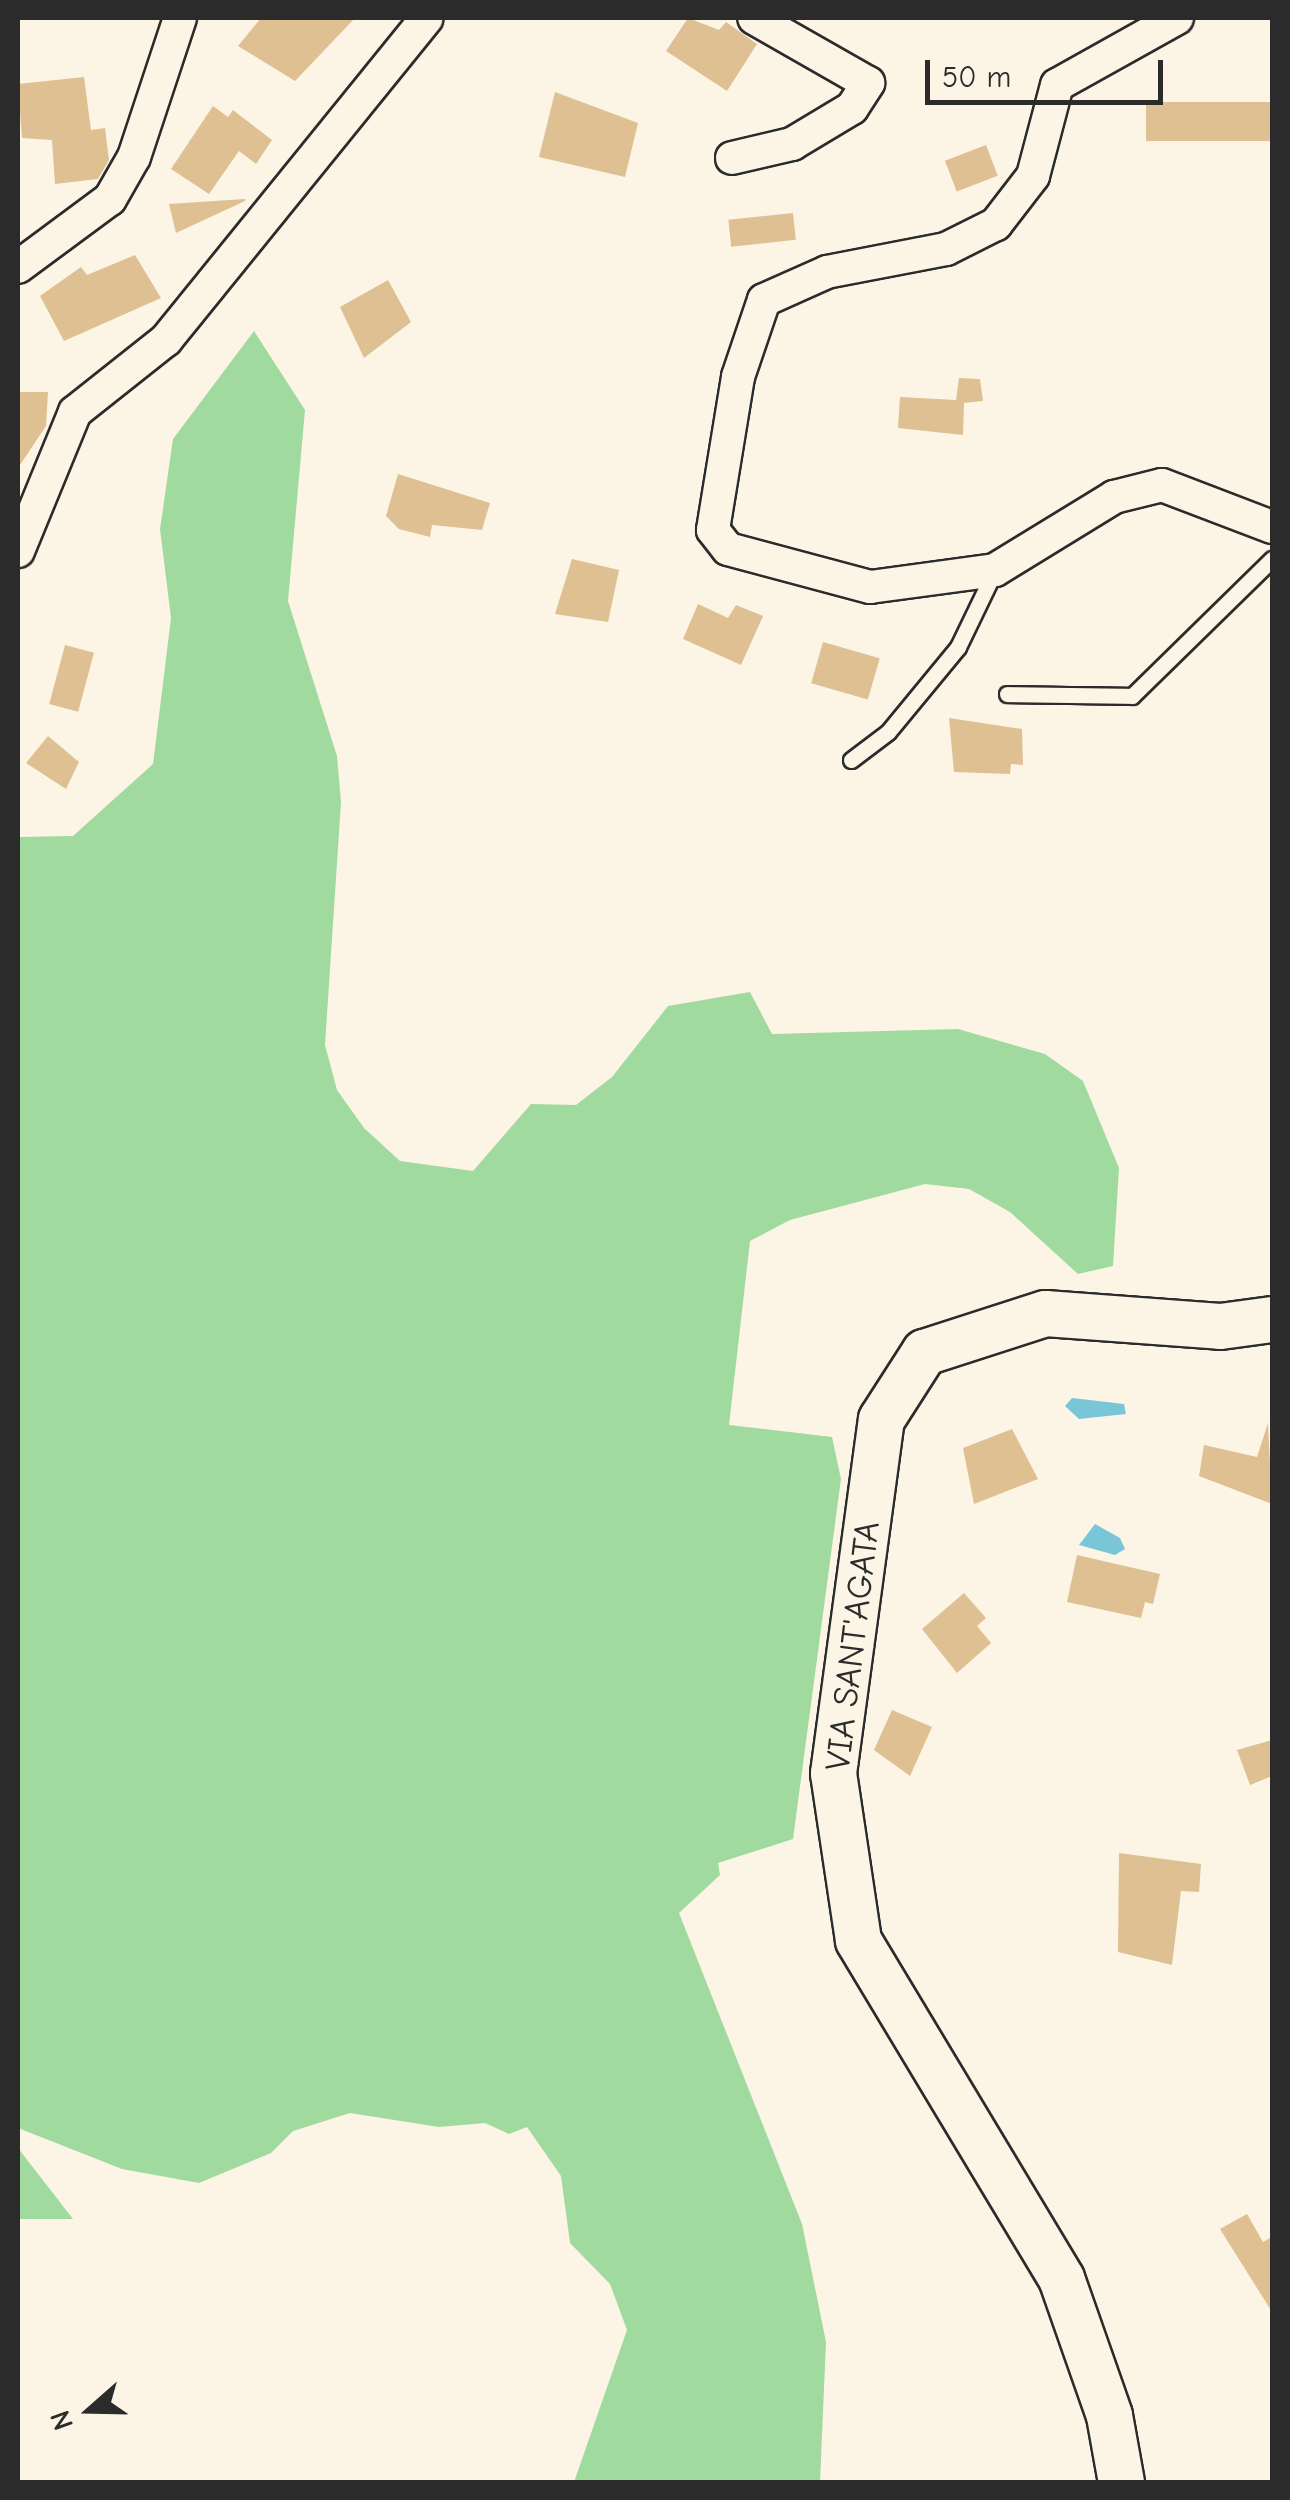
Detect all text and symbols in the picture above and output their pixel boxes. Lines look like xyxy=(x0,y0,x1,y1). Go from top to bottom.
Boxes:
scale bar xyxy=(930,40,1168,102)
text: 50 m xyxy=(942,60,1011,95)
street label: VIA SANT'AGATA xyxy=(817,1519,889,1773)
north arrow xyxy=(40,2360,140,2460)
text: N xyxy=(44,2406,80,2434)

